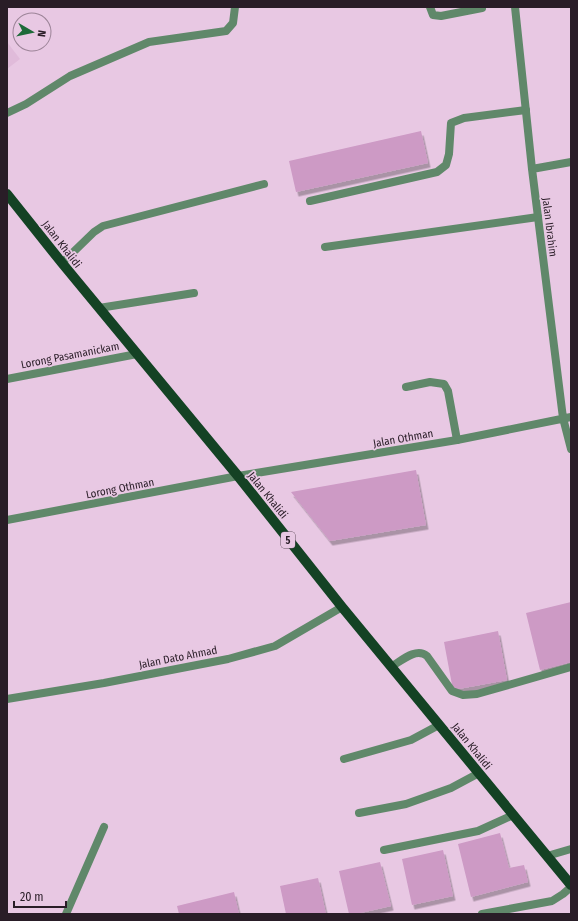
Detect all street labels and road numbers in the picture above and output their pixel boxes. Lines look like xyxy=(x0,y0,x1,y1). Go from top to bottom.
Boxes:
street label: Jalan Ibrahim xyxy=(539,197,560,257)
street label: Jalan Khalidi xyxy=(39,218,84,271)
street label: Lorong Pasamanickam xyxy=(20,340,120,371)
street label: Jalan Othman xyxy=(372,427,434,450)
street label: Jalan Khalidi xyxy=(245,469,290,521)
street label: Lorong Othman xyxy=(85,476,155,501)
road number: 5 xyxy=(281,532,295,548)
street label: Jalan Dato Ahmad xyxy=(138,644,218,671)
street label: Jalan Khalidi xyxy=(449,720,494,772)

